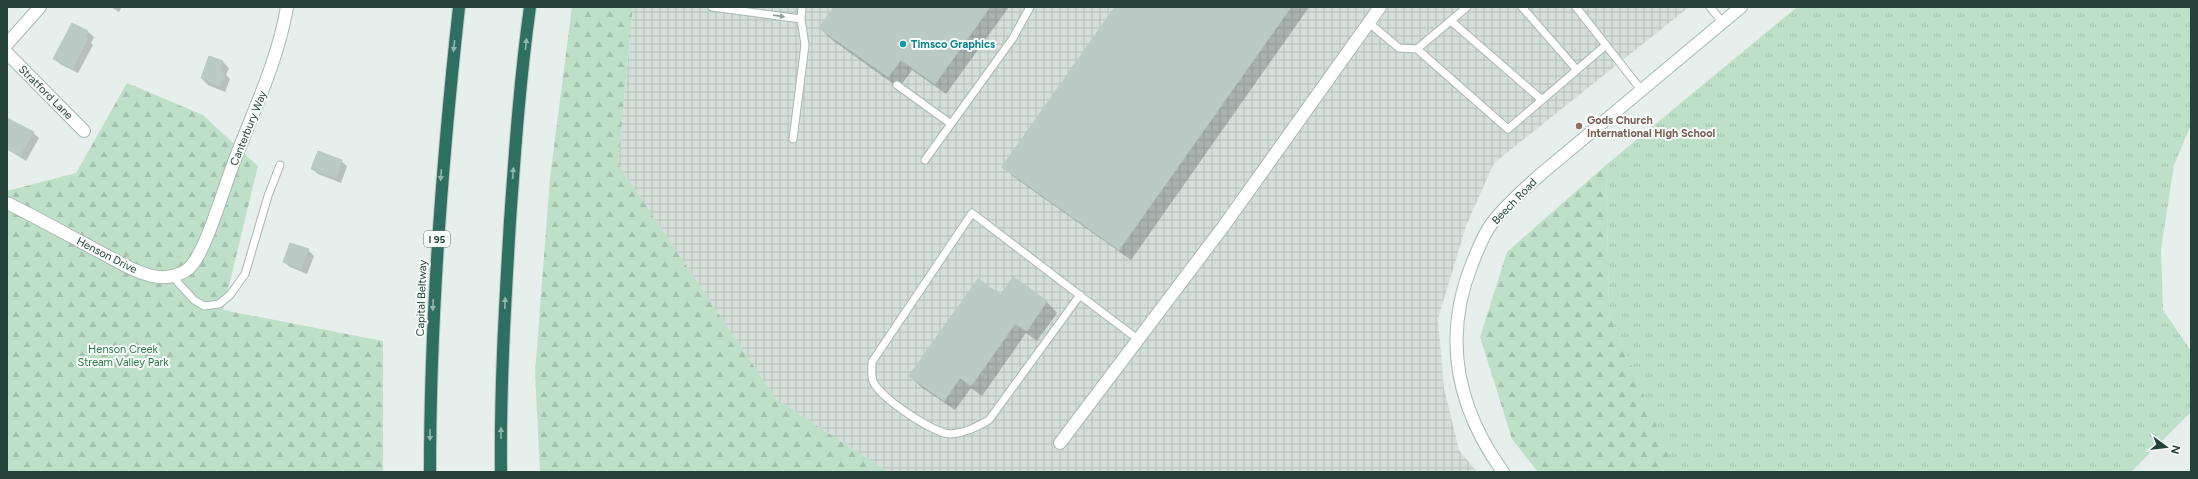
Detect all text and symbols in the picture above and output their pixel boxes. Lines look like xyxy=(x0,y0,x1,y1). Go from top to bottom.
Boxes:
one-way arrow xyxy=(773,13,785,19)
one-way arrow xyxy=(522,38,529,50)
place label: Timsco Graphics xyxy=(911,38,995,51)
marker: Timsco Graphics xyxy=(898,39,908,49)
one-way arrow xyxy=(451,40,458,52)
street label: Stratford Lane xyxy=(16,63,75,122)
street label: Canterbury Way xyxy=(227,89,270,168)
place label: Gods Church International High School xyxy=(1587,114,1716,140)
marker: Gods Church International High School xyxy=(1574,121,1584,131)
one-way arrow xyxy=(510,167,517,179)
one-way arrow xyxy=(438,169,445,181)
street label: Beech Road xyxy=(1489,176,1539,227)
road number: I 95 xyxy=(424,231,450,247)
street label: Henson Drive xyxy=(74,235,139,276)
street label: Capital Beltway xyxy=(414,259,429,337)
one-way arrow xyxy=(502,296,508,309)
one-way arrow xyxy=(430,299,436,312)
park label: Henson Creek Stream Valley Park xyxy=(77,343,169,369)
one-way arrow xyxy=(498,426,504,439)
north arrow xyxy=(2146,427,2186,467)
one-way arrow xyxy=(427,429,433,442)
text: N xyxy=(2168,444,2183,455)

